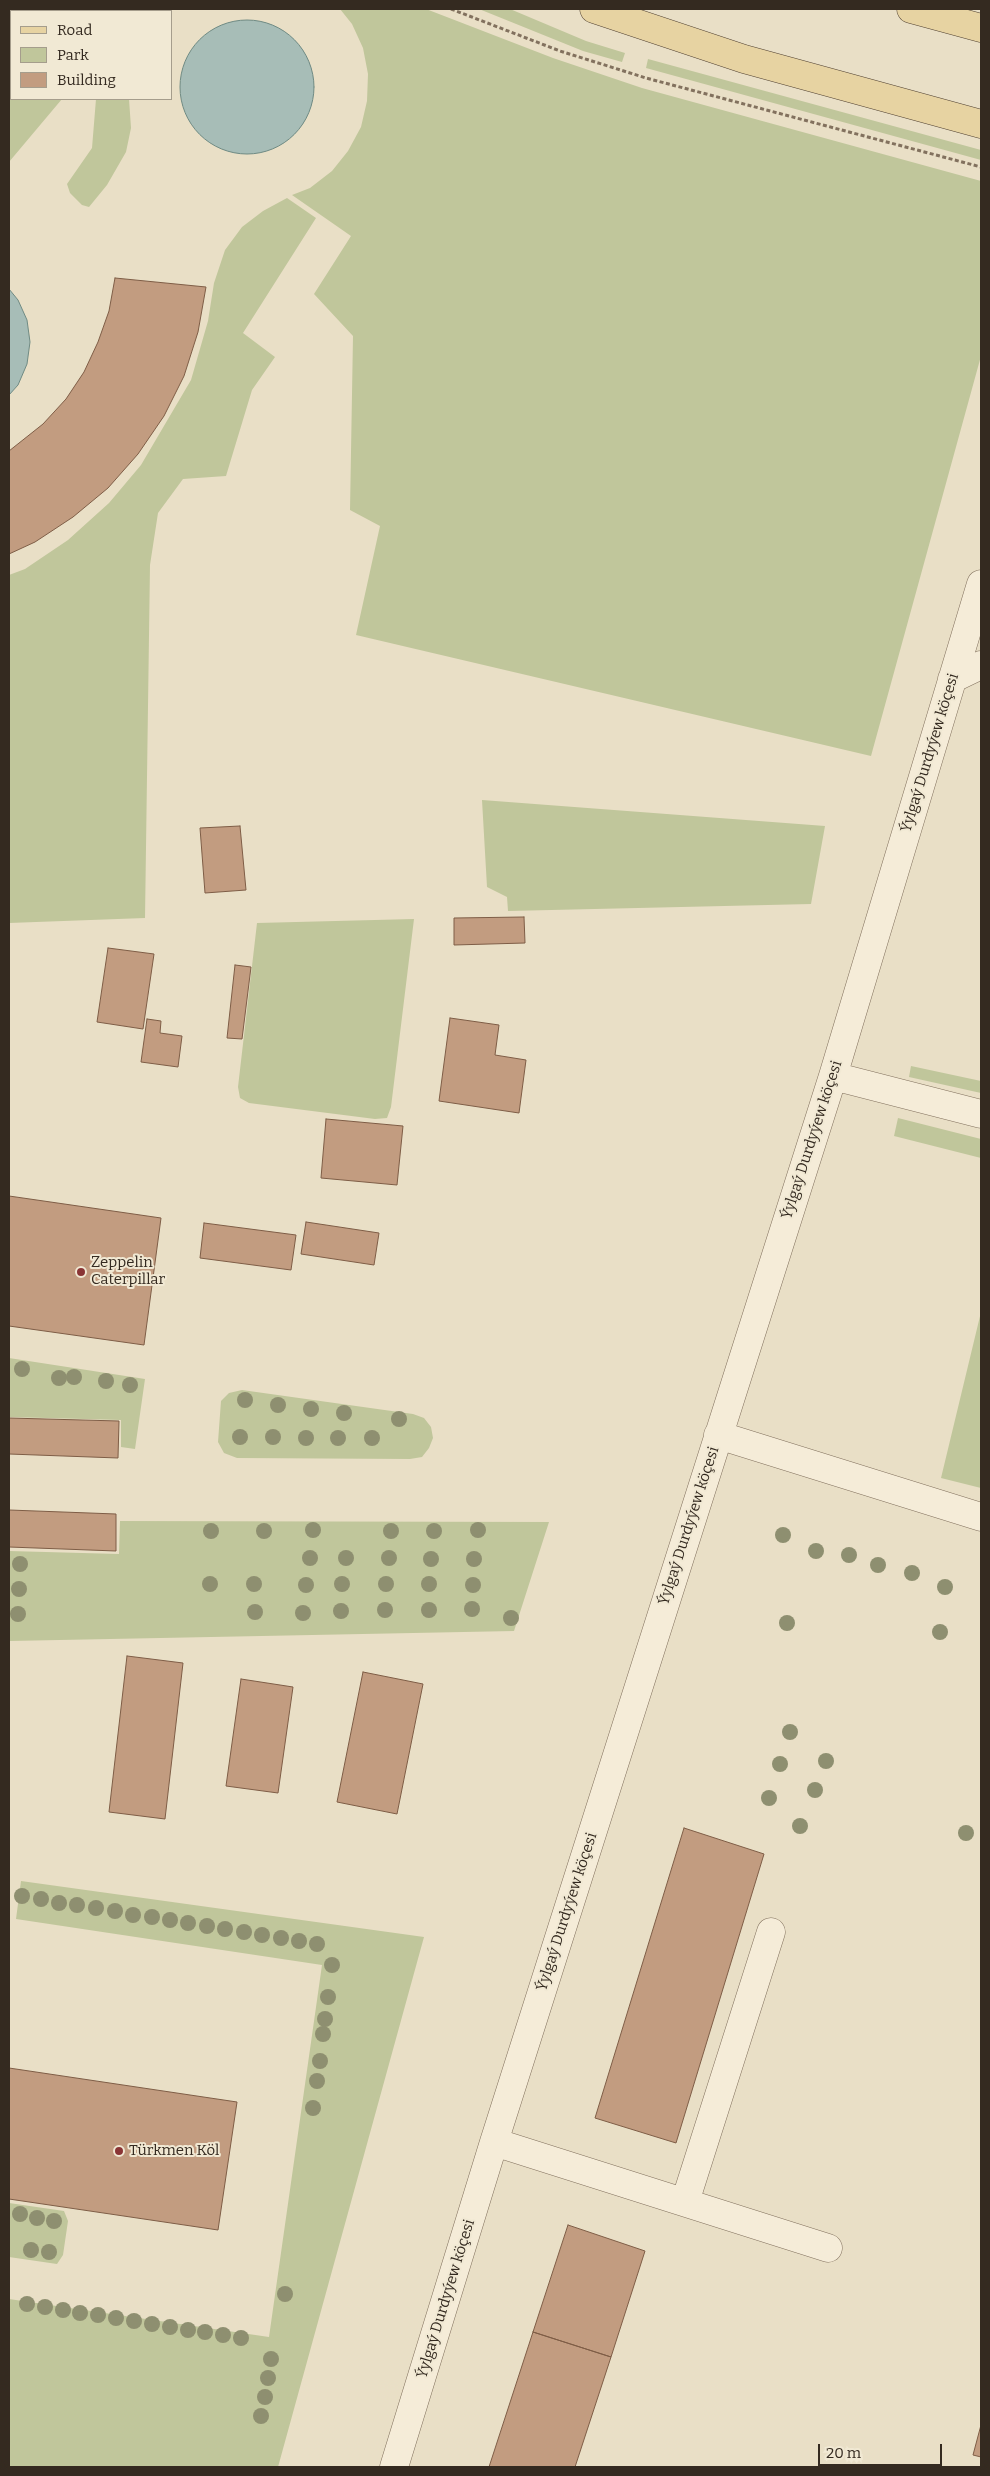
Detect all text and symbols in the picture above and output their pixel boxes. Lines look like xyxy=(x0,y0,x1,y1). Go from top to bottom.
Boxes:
legend xyxy=(10,10,172,100)
text: Road xyxy=(57,21,92,39)
text: Park xyxy=(57,46,89,64)
text: Building xyxy=(57,71,116,89)
street label: Ýylgaý Durdyýew köçesi xyxy=(897,671,963,835)
street label: Ýylgaý Durdyýew köçesi xyxy=(778,1059,846,1221)
place label: Zeppelin Caterpillar xyxy=(91,1254,165,1289)
marker: Zeppelin Caterpillar xyxy=(75,1266,87,1278)
street label: Ýylgaý Durdyýew köçesi xyxy=(655,1445,723,1607)
street label: Ýylgaý Durdyýew köçesi xyxy=(533,1831,601,1993)
place label: Türkmen Köl xyxy=(129,2142,219,2160)
marker: Türkmen Köl xyxy=(113,2145,125,2157)
street label: Ýylgaý Durdyýew köçesi xyxy=(413,2217,479,2381)
scale bar xyxy=(820,2434,944,2466)
text: 20 m xyxy=(826,2444,861,2462)

